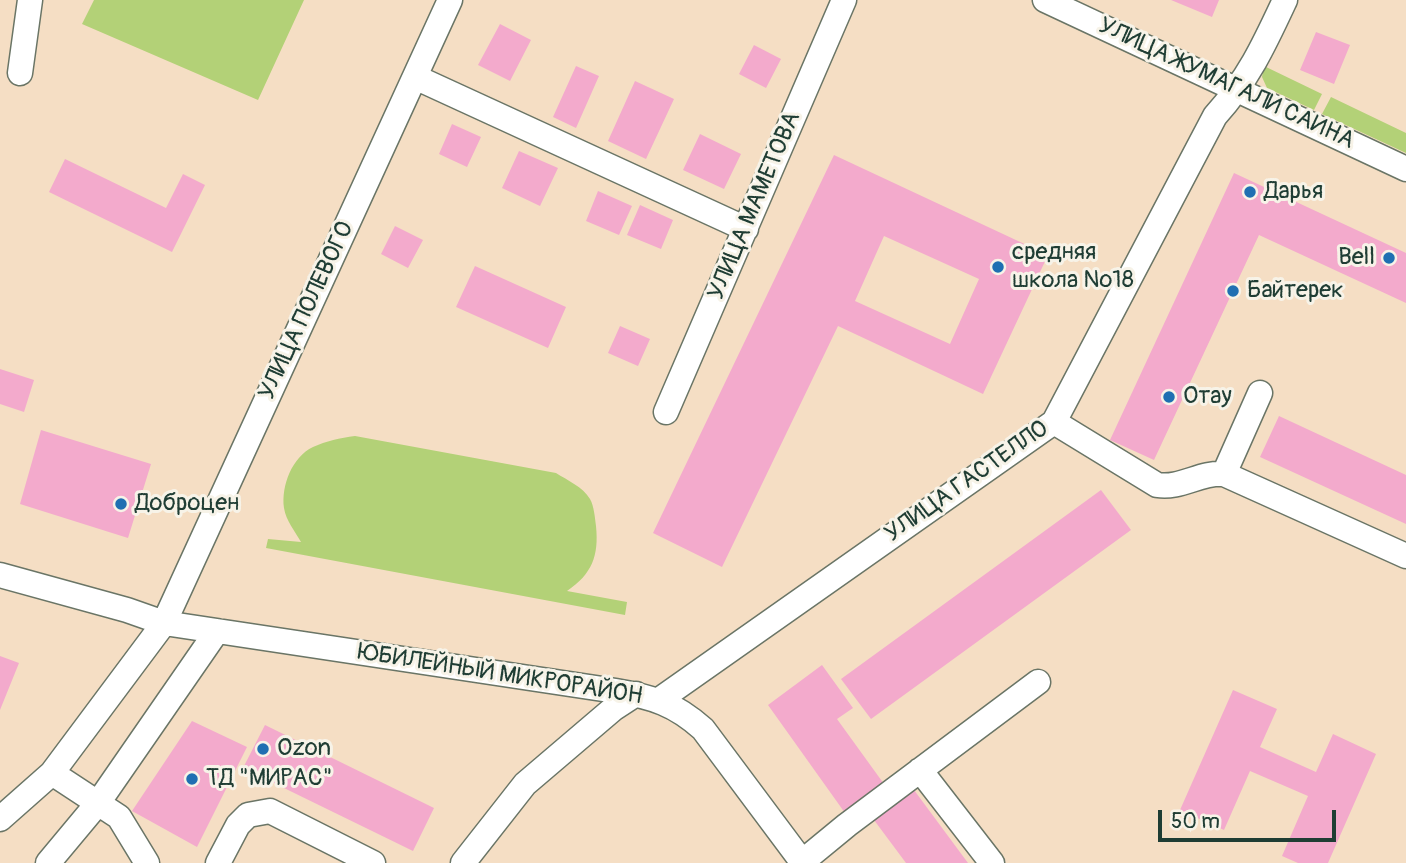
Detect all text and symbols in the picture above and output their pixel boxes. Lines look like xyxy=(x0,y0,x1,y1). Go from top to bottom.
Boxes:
street label: УЛИЦА ЖУМАГАЛИ САИНА xyxy=(1093,12,1359,156)
street label: УЛИЦА МАМЕТОВА xyxy=(702,108,808,304)
place label: Дарья xyxy=(1264,178,1323,206)
marker: Дарья xyxy=(1242,184,1258,200)
street label: УЛИЦА ПОЛЕВОГО xyxy=(253,217,361,405)
place label: средняя школа №18 xyxy=(1012,239,1134,295)
place label: Bell xyxy=(1338,244,1375,272)
marker: Bell xyxy=(1381,250,1397,266)
marker: средняя школа №18 xyxy=(990,259,1006,275)
place label: Байтерек xyxy=(1247,277,1343,305)
marker: Байтерек xyxy=(1225,283,1241,299)
place label: Отау xyxy=(1183,383,1232,411)
marker: Отау xyxy=(1161,389,1177,405)
street label: УЛИЦА ГАСТЕЛЛО xyxy=(880,415,1054,549)
place label: Доброцен xyxy=(135,490,239,518)
marker: Доброцен xyxy=(113,496,129,512)
street label: ЮБИЛЕЙНЫЙ МИКРОРАЙОН xyxy=(356,638,644,712)
place label: Ozon xyxy=(277,735,331,763)
marker: Ozon xyxy=(255,741,271,757)
place label: ТД "МИРАС" xyxy=(206,765,332,793)
marker: ТД "МИРАС" xyxy=(184,771,200,787)
scale bar xyxy=(1161,796,1340,840)
text: 50 m xyxy=(1171,808,1220,835)

